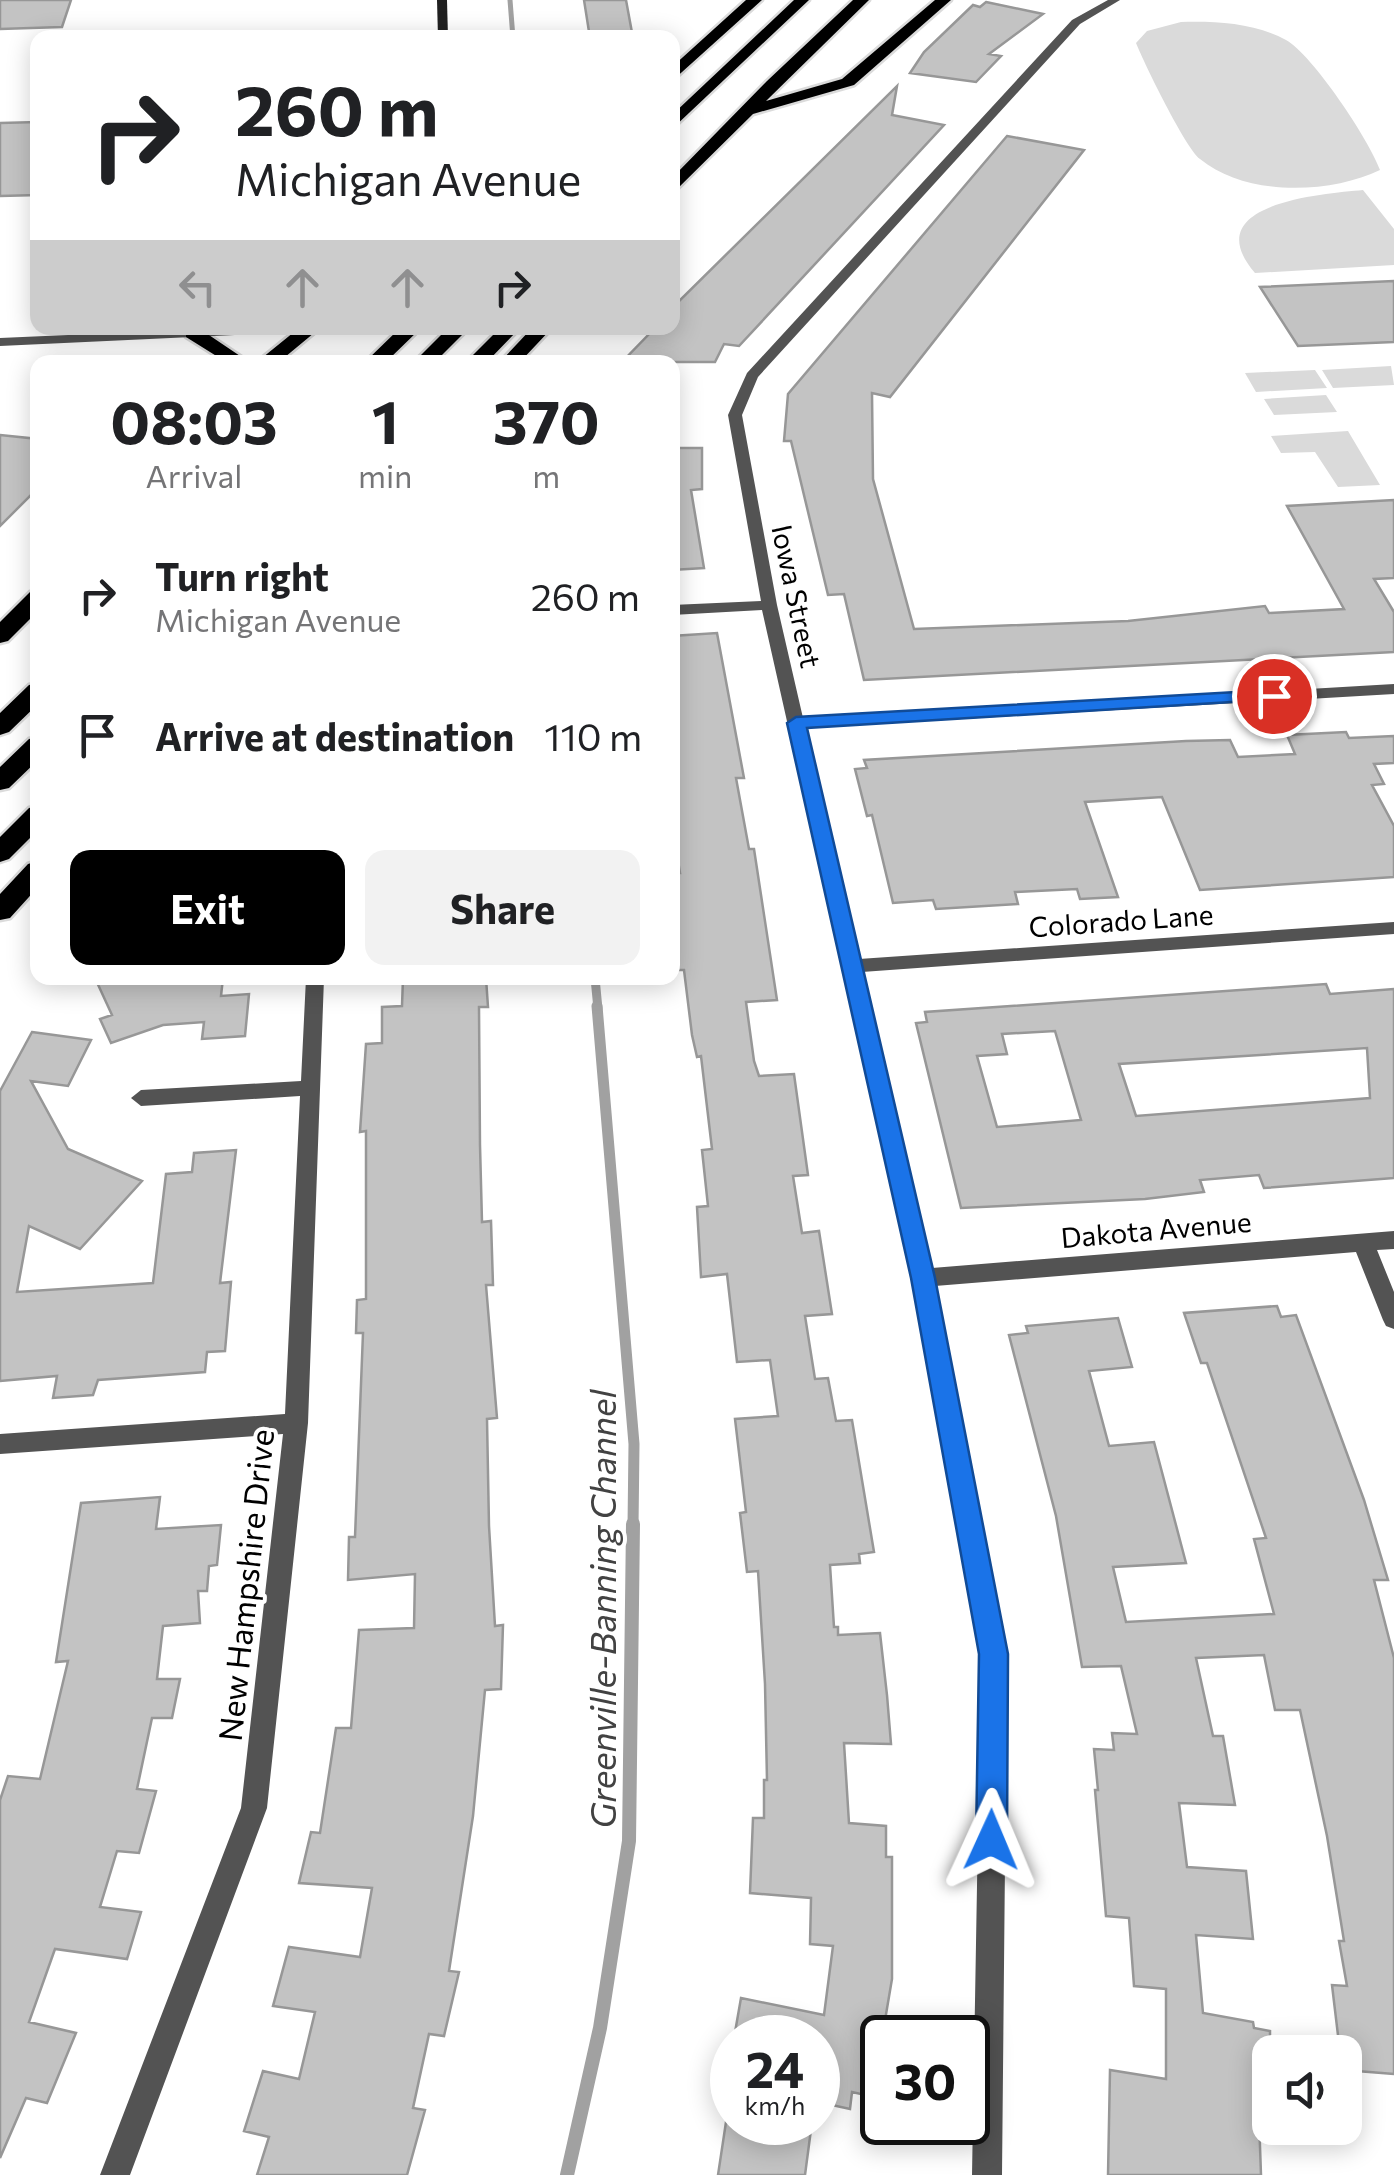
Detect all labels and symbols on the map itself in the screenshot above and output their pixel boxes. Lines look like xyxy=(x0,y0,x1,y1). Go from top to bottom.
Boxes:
street label: Iowa Street xyxy=(765,521,829,671)
pin xyxy=(1232,654,1317,739)
street label: Colorado Lane xyxy=(1028,897,1214,943)
street label: Dakota Avenue xyxy=(1059,1204,1253,1254)
water label: Greenville-Banning Channel xyxy=(580,1388,623,1828)
street label: New Hampshire Drive xyxy=(209,1427,281,1743)
position arrow xyxy=(939,1788,1043,1892)
speed limit sign: 30 xyxy=(860,2015,990,2145)

